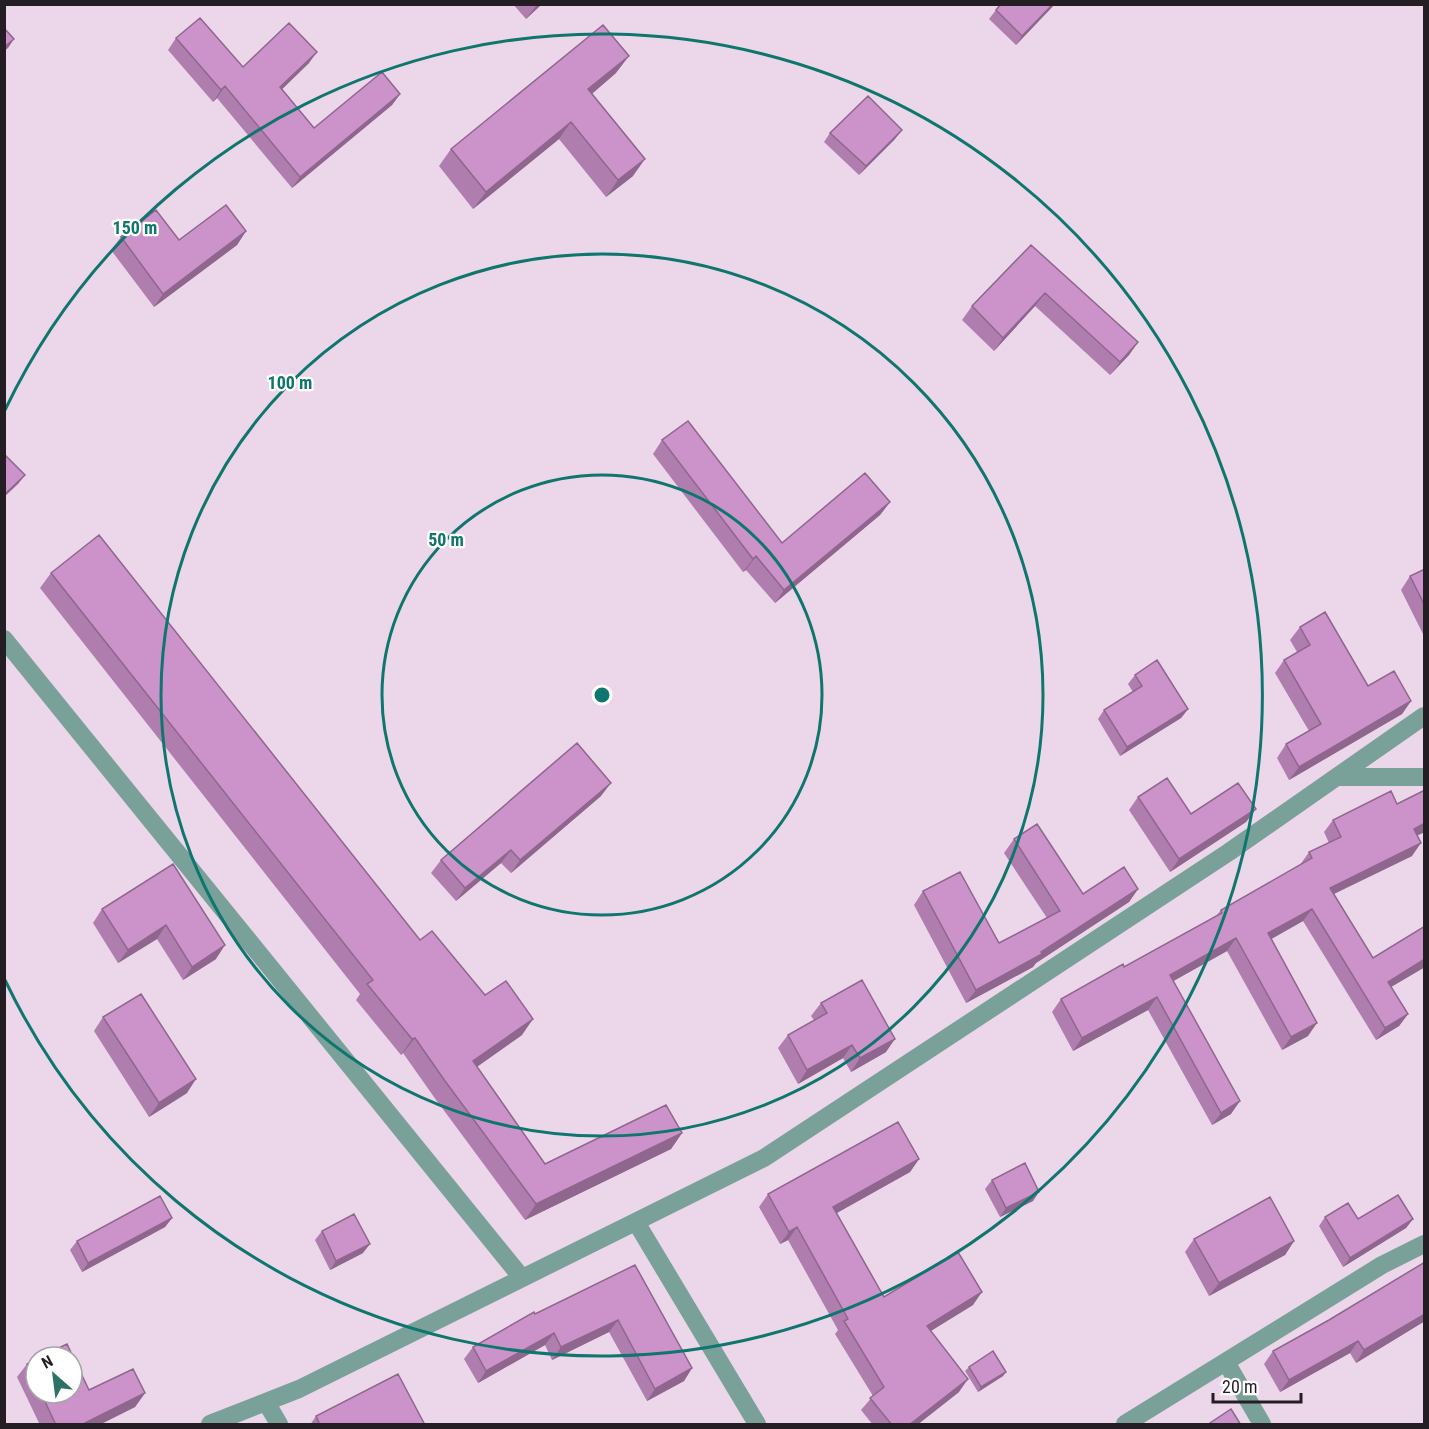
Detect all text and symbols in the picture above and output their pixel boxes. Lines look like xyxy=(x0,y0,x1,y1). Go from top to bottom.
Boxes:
text: 150 m xyxy=(113,217,157,238)
text: 100 m xyxy=(268,372,312,393)
text: 50 m xyxy=(428,529,464,550)
centre of rings xyxy=(592,685,612,705)
north arrow xyxy=(24,1345,84,1405)
text: N xyxy=(38,1352,56,1373)
scale bar xyxy=(1213,1366,1302,1404)
text: 20 m xyxy=(1222,1376,1257,1397)

